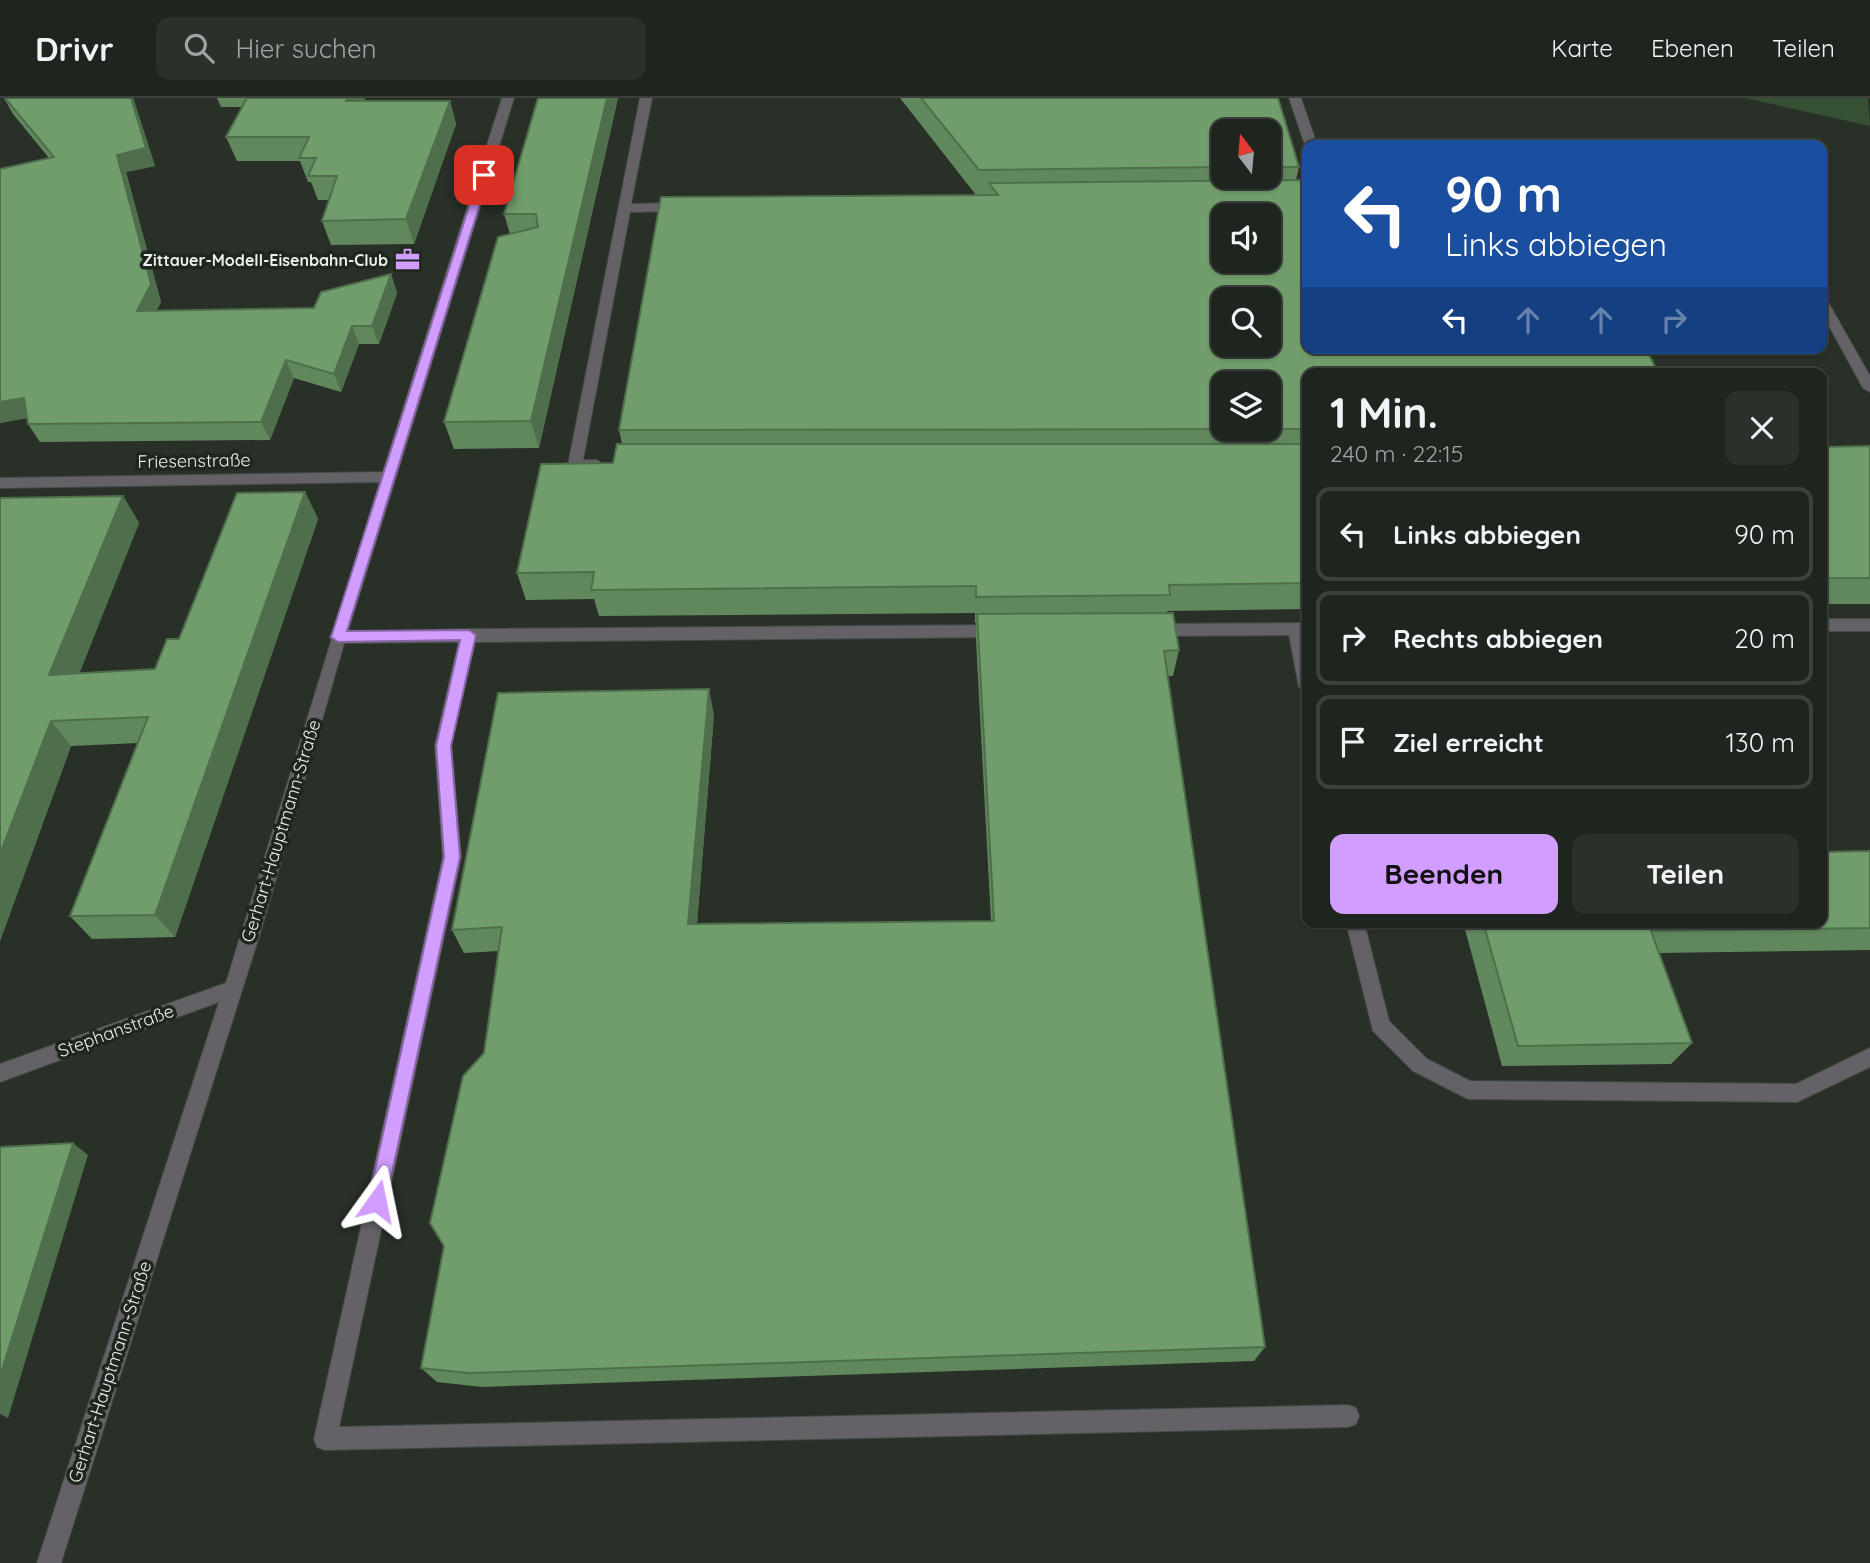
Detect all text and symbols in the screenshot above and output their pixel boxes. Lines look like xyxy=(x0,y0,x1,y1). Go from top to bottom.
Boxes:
search box xyxy=(156,17,646,80)
text: Drivr xyxy=(35,28,114,69)
icon: search xyxy=(180,29,218,67)
text: Hier suchen xyxy=(236,32,377,65)
text: Karte xyxy=(1551,33,1613,63)
text: Ebenen xyxy=(1651,33,1734,63)
text: Teilen xyxy=(1772,33,1835,63)
north arrow xyxy=(1211,119,1281,189)
map controls xyxy=(1211,119,1281,441)
pin xyxy=(454,145,514,205)
icon: arrive xyxy=(465,156,503,194)
text: 90 m xyxy=(1445,163,1562,224)
icon: left xyxy=(1330,168,1421,259)
button: sound xyxy=(1211,203,1281,273)
text: Links abbiegen xyxy=(1445,224,1667,264)
office icon: Zittauer-Modell-Eisenbahn-Club xyxy=(394,246,422,274)
place label: Zittauer-Modell-Eisenbahn-Club xyxy=(143,250,388,270)
button: search xyxy=(1211,287,1281,357)
icon: left xyxy=(1436,301,1474,339)
icon: ahead xyxy=(1509,301,1547,339)
icon: ahead xyxy=(1582,301,1620,339)
icon: right xyxy=(1655,301,1693,339)
button: layers xyxy=(1211,371,1281,441)
text: 1 Min. xyxy=(1330,386,1438,439)
button: close xyxy=(1725,391,1799,465)
text: 240 m · 22:15 xyxy=(1330,439,1463,468)
street label: Friesenstraße xyxy=(137,448,251,473)
icon: left xyxy=(1334,515,1372,553)
text: Links abbiegen xyxy=(1393,518,1581,551)
text: 90 m xyxy=(1734,518,1795,551)
icon: right xyxy=(1334,619,1372,657)
text: Rechts abbiegen xyxy=(1393,622,1603,655)
text: 20 m xyxy=(1734,622,1795,655)
street label: Gerhart-Hauptmann-Straße xyxy=(236,717,325,945)
icon: arrive xyxy=(1334,723,1372,761)
text: Ziel erreicht xyxy=(1393,726,1544,759)
text: 130 m xyxy=(1725,726,1795,759)
button: Beenden xyxy=(1330,834,1558,914)
button: Teilen xyxy=(1572,834,1799,914)
street label: Stephanstraße xyxy=(55,999,177,1062)
position arrow xyxy=(340,1164,414,1238)
street label: Gerhart-Hauptmann-Straße xyxy=(63,1258,156,1486)

